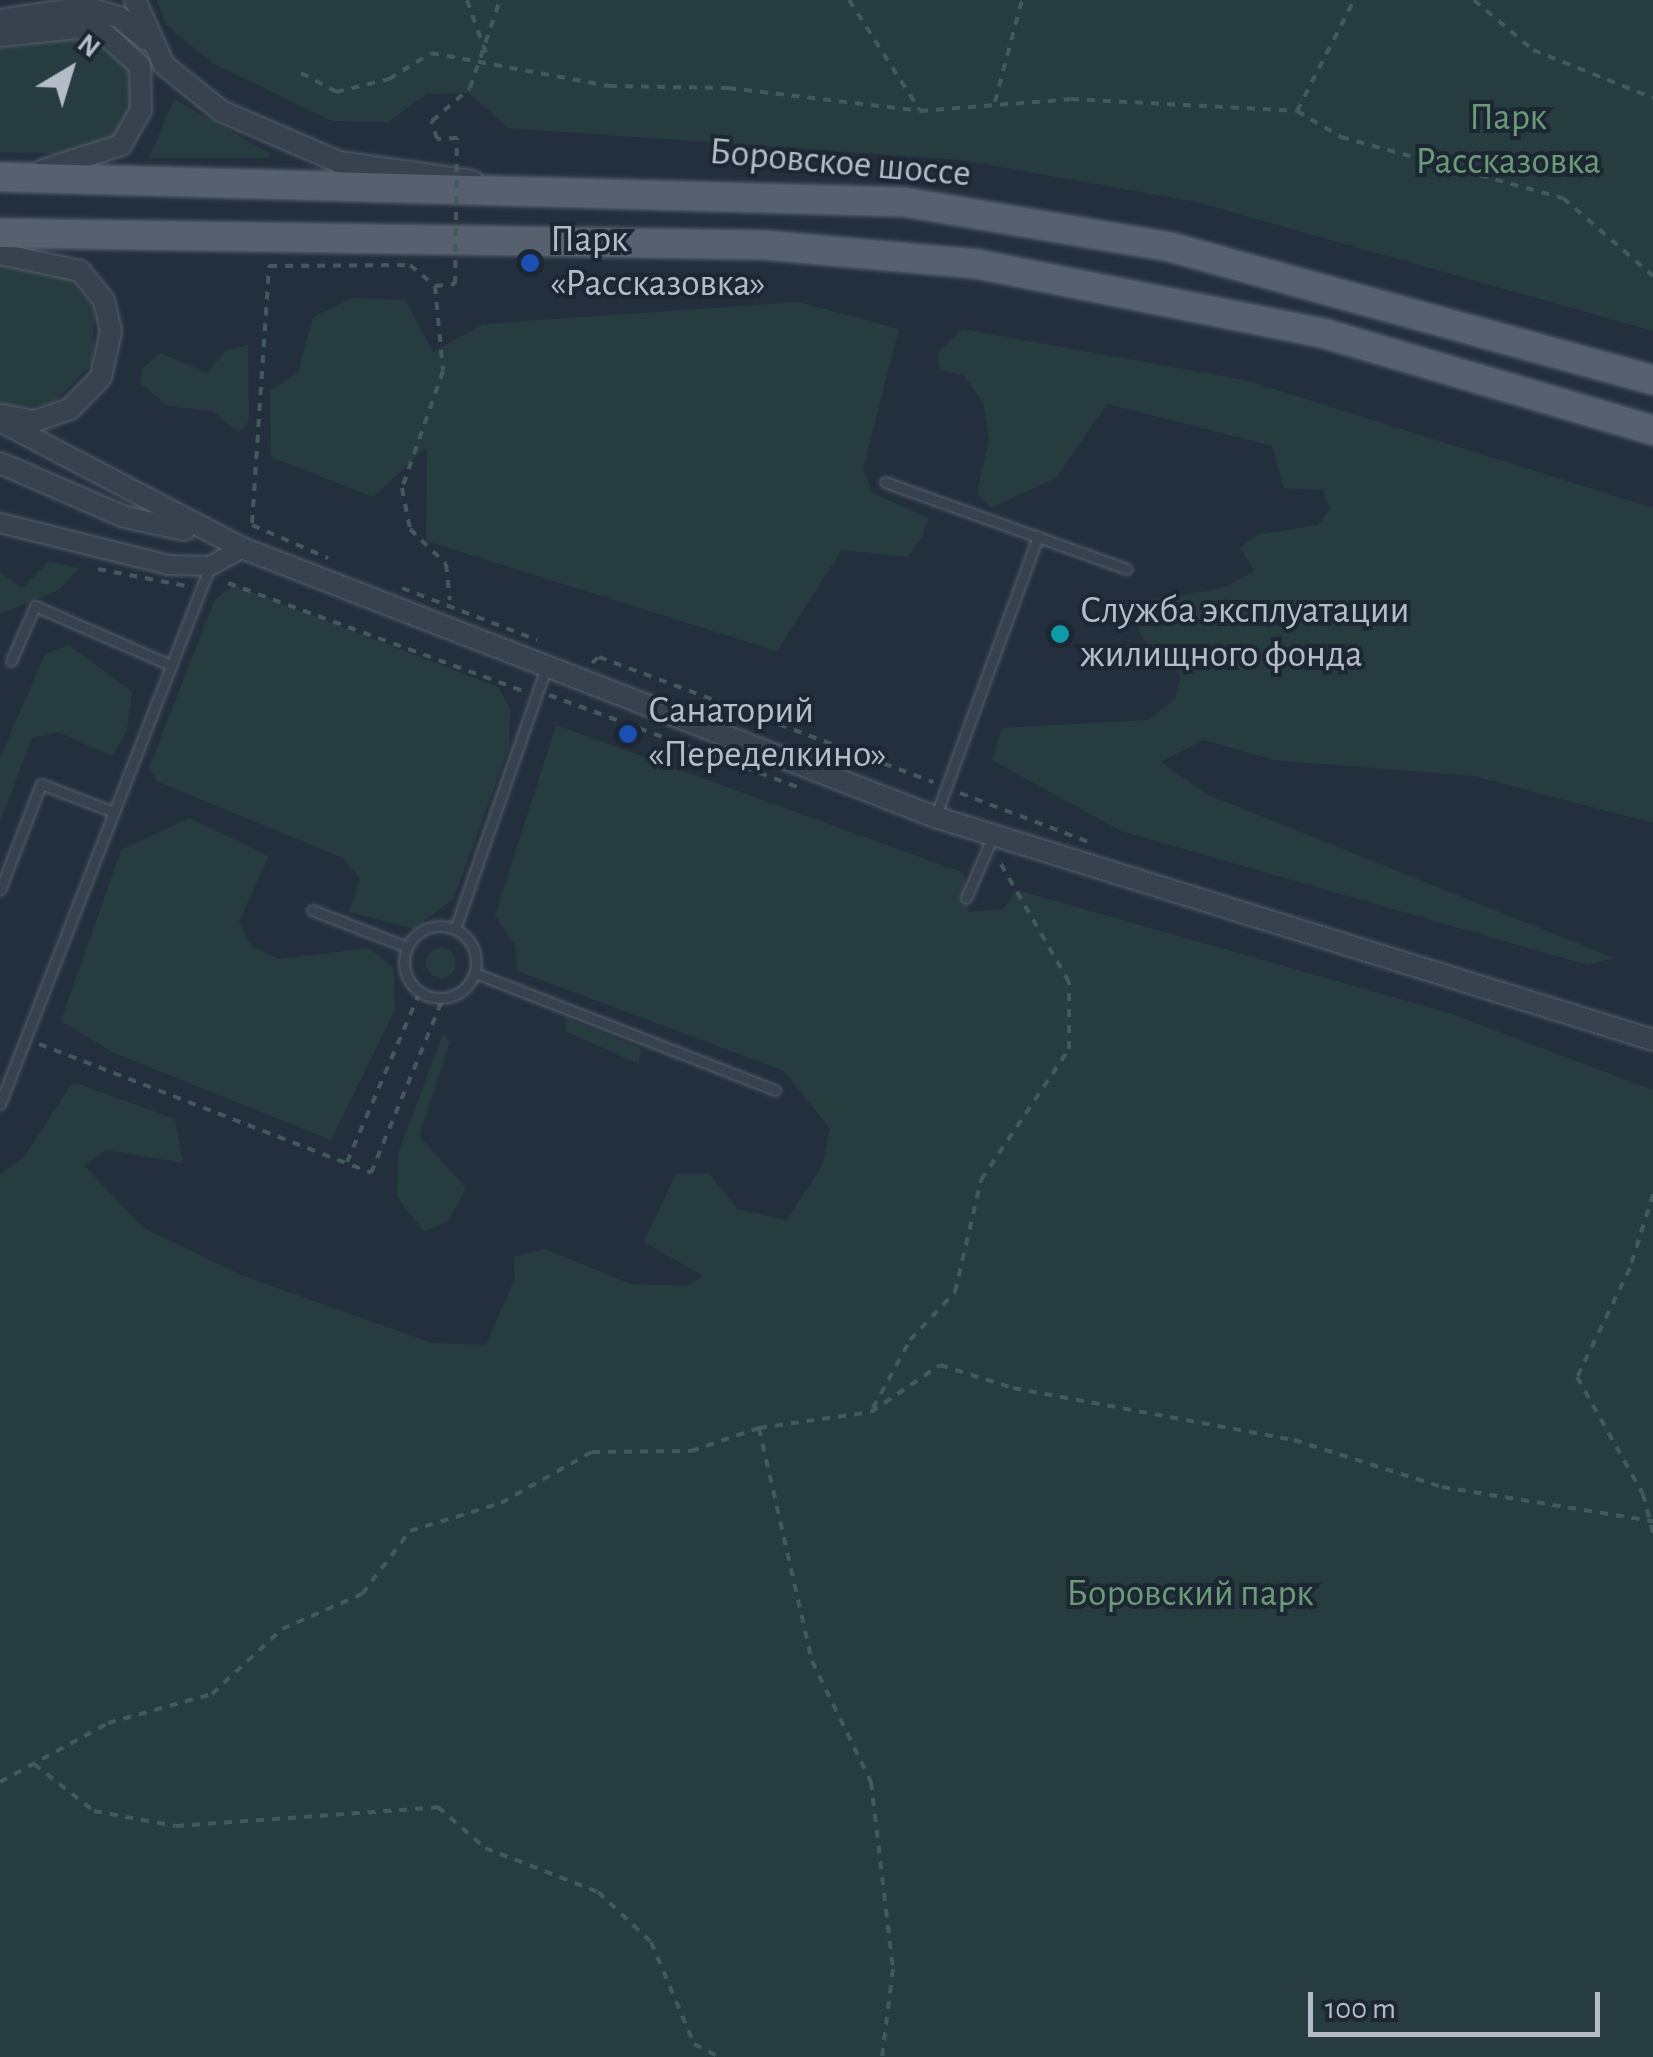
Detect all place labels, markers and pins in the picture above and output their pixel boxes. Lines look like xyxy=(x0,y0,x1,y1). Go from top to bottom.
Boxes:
place label: Парк «Рассказовка» xyxy=(550,218,766,308)
marker: Парк «Рассказовка» xyxy=(519,252,541,274)
place label: Служба эксплуатации жилищного фонда xyxy=(1080,589,1410,678)
marker: Служба эксплуатации жилищного фонда xyxy=(1049,623,1071,645)
place label: Санаторий «Переделкино» xyxy=(648,689,887,778)
marker: Санаторий «Переделкино» xyxy=(617,723,639,745)

